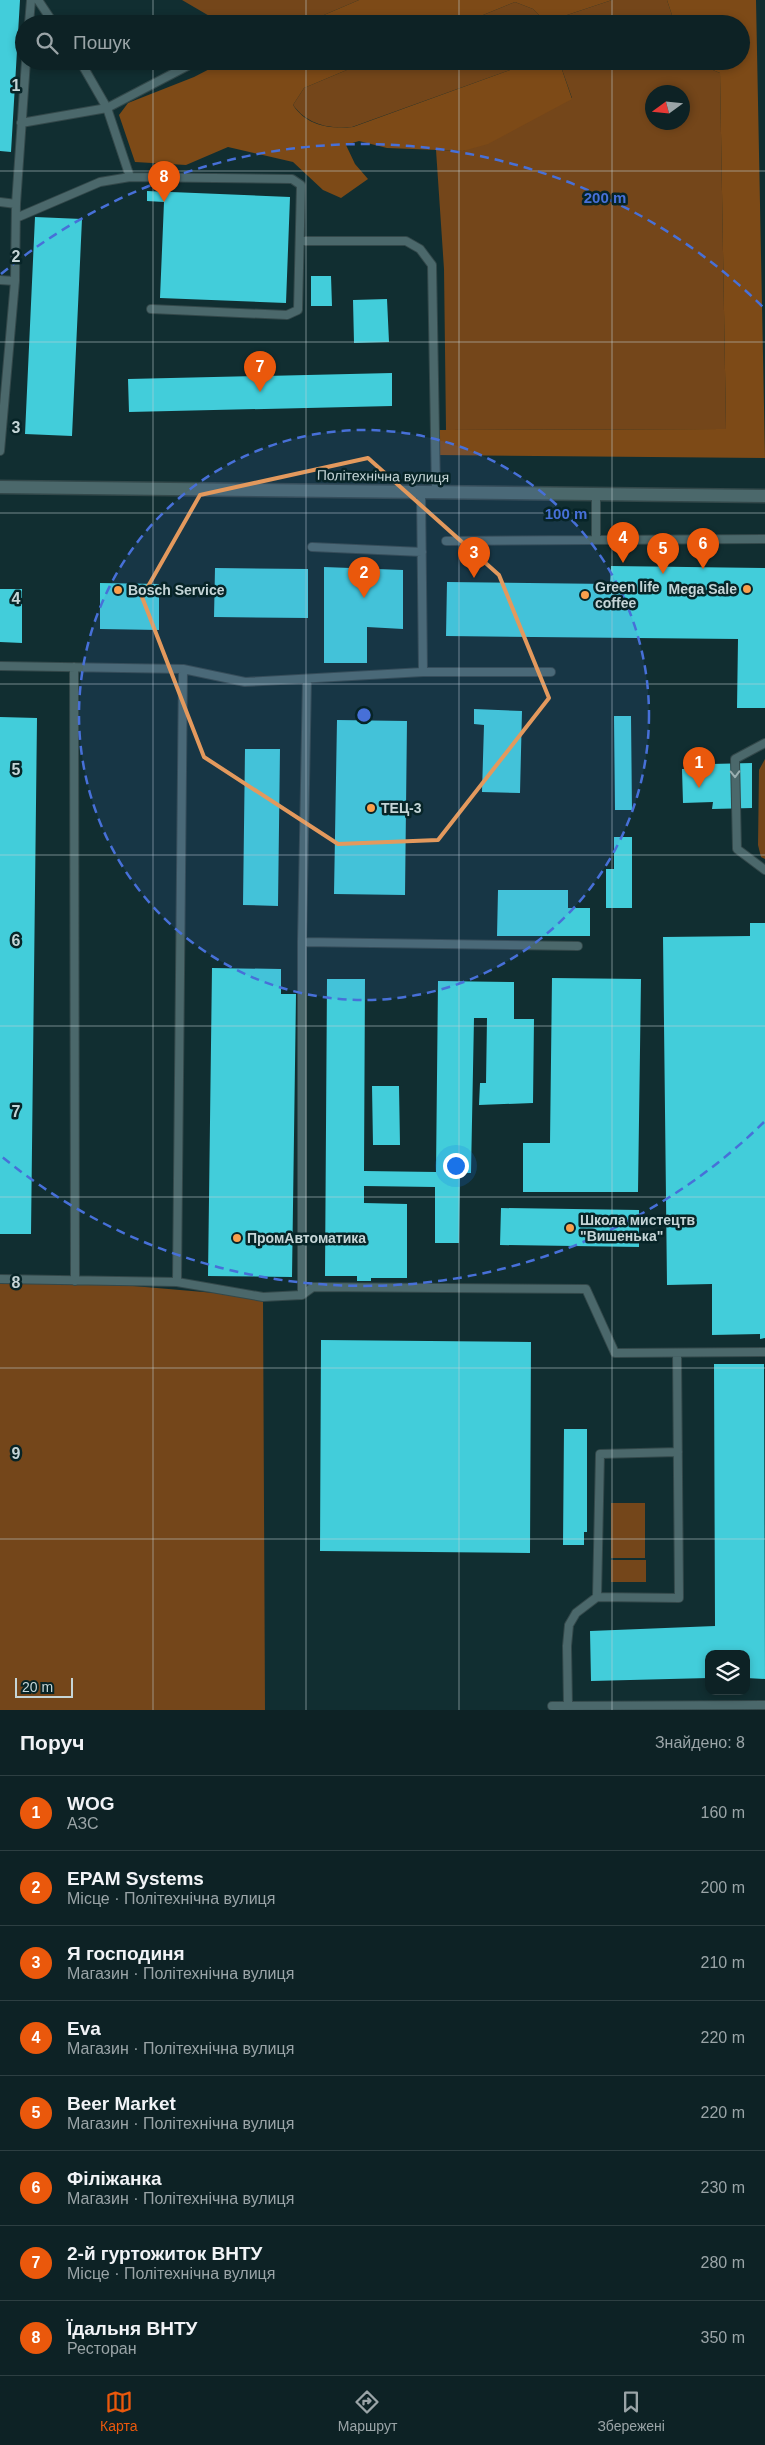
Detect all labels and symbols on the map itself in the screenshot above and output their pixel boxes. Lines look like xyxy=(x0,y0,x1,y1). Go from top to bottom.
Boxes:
text: 1 xyxy=(12,77,21,94)
north arrow xyxy=(645,85,690,130)
pin: 8 xyxy=(148,161,180,202)
text: 200 m xyxy=(584,189,626,206)
text: 2 xyxy=(12,248,21,265)
pin: 7 xyxy=(244,351,276,392)
text: 3 xyxy=(12,419,21,436)
street label: Політехнічна вулиця xyxy=(317,467,449,485)
text: 100 m xyxy=(545,505,587,522)
pin: 4 xyxy=(607,522,639,563)
pin: 6 xyxy=(687,528,719,569)
pin: 5 xyxy=(647,533,679,574)
pin: 3 xyxy=(458,537,490,578)
pin: 2 xyxy=(348,557,380,598)
place label: Green life coffee xyxy=(595,579,660,611)
place label: Mega Sale xyxy=(669,581,737,597)
place label: Bosch Service xyxy=(128,582,225,598)
marker: Mega Sale xyxy=(741,583,753,595)
marker: Bosch Service xyxy=(112,584,124,596)
marker: Green life coffee xyxy=(579,589,591,601)
text: 4 xyxy=(12,590,21,607)
centre of rings xyxy=(355,706,373,724)
pin: 1 xyxy=(683,747,715,788)
text: 5 xyxy=(12,761,21,778)
one-way arrow xyxy=(730,770,740,778)
place label: ТЕЦ-3 xyxy=(381,800,422,816)
marker: ТЕЦ-3 xyxy=(365,802,377,814)
text: 6 xyxy=(12,932,21,949)
text: 7 xyxy=(12,1103,21,1120)
your location xyxy=(443,1153,469,1179)
place label: Школа мистецтв "Вишенька" xyxy=(580,1212,696,1244)
marker: Школа мистецтв "Вишенька" xyxy=(564,1222,576,1234)
place label: ПромАвтоматика xyxy=(247,1230,366,1246)
marker: ПромАвтоматика xyxy=(231,1232,243,1244)
text: 8 xyxy=(12,1274,21,1291)
text: 9 xyxy=(12,1445,21,1462)
scale bar xyxy=(15,1675,72,1698)

